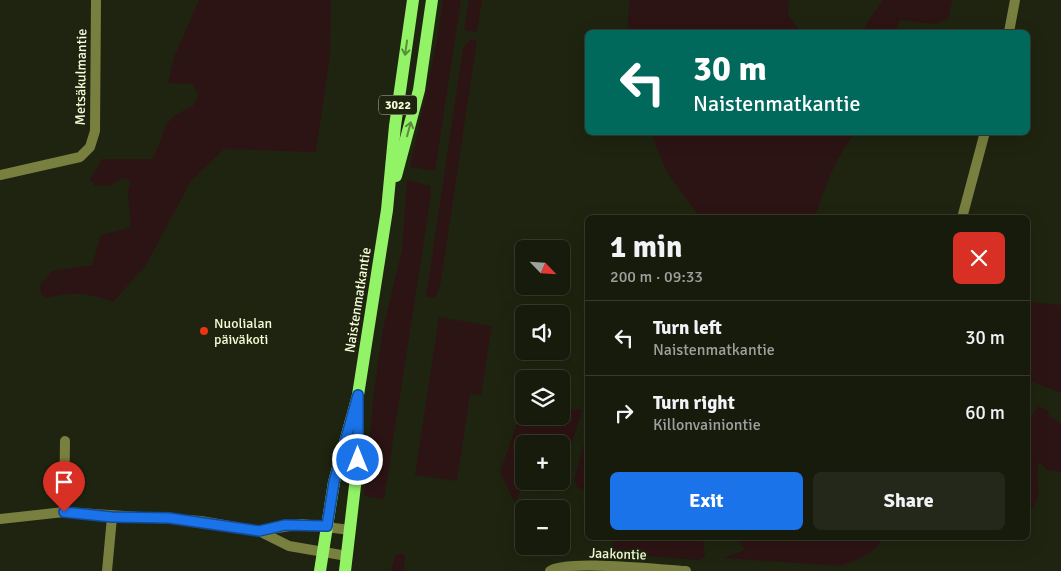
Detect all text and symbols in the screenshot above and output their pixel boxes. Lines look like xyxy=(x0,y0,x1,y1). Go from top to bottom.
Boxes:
street label: Metsäkulmantie xyxy=(72,29,90,125)
one-way arrow xyxy=(401,40,411,56)
text: 30 m xyxy=(693,47,767,90)
icon: left xyxy=(610,50,675,115)
text: Naistenmatkantie xyxy=(693,90,860,117)
road number: 3022 xyxy=(379,96,417,114)
one-way arrow xyxy=(404,121,414,137)
text: 1 min xyxy=(610,229,682,266)
button: close xyxy=(953,232,1005,284)
north arrow xyxy=(515,240,570,295)
map controls xyxy=(515,240,570,555)
street label: Naistenmatkantie xyxy=(341,246,375,354)
text: 200 m · 09:33 xyxy=(610,267,703,287)
button: sound xyxy=(515,305,570,360)
place label: Nuolialan päiväkoti xyxy=(214,315,272,348)
text: Turn left xyxy=(653,316,722,340)
icon: left xyxy=(610,324,638,352)
marker: Nuolialan päiväkoti xyxy=(198,325,210,337)
text: 30 m xyxy=(965,326,1005,350)
text: Naistenmatkantie xyxy=(653,340,775,360)
button: layers xyxy=(515,370,570,425)
text: Turn right xyxy=(653,391,735,415)
icon: right xyxy=(610,399,638,427)
text: 60 m xyxy=(965,401,1005,425)
text: Killonvainiontie xyxy=(653,415,761,435)
position arrow xyxy=(331,433,383,485)
button: + xyxy=(515,435,570,490)
pin xyxy=(43,461,85,512)
icon: arrive xyxy=(50,468,78,496)
button: Exit xyxy=(610,472,803,530)
button: Share xyxy=(813,472,1005,530)
button: − xyxy=(515,500,570,555)
street label: Jaakontie xyxy=(589,545,647,563)

